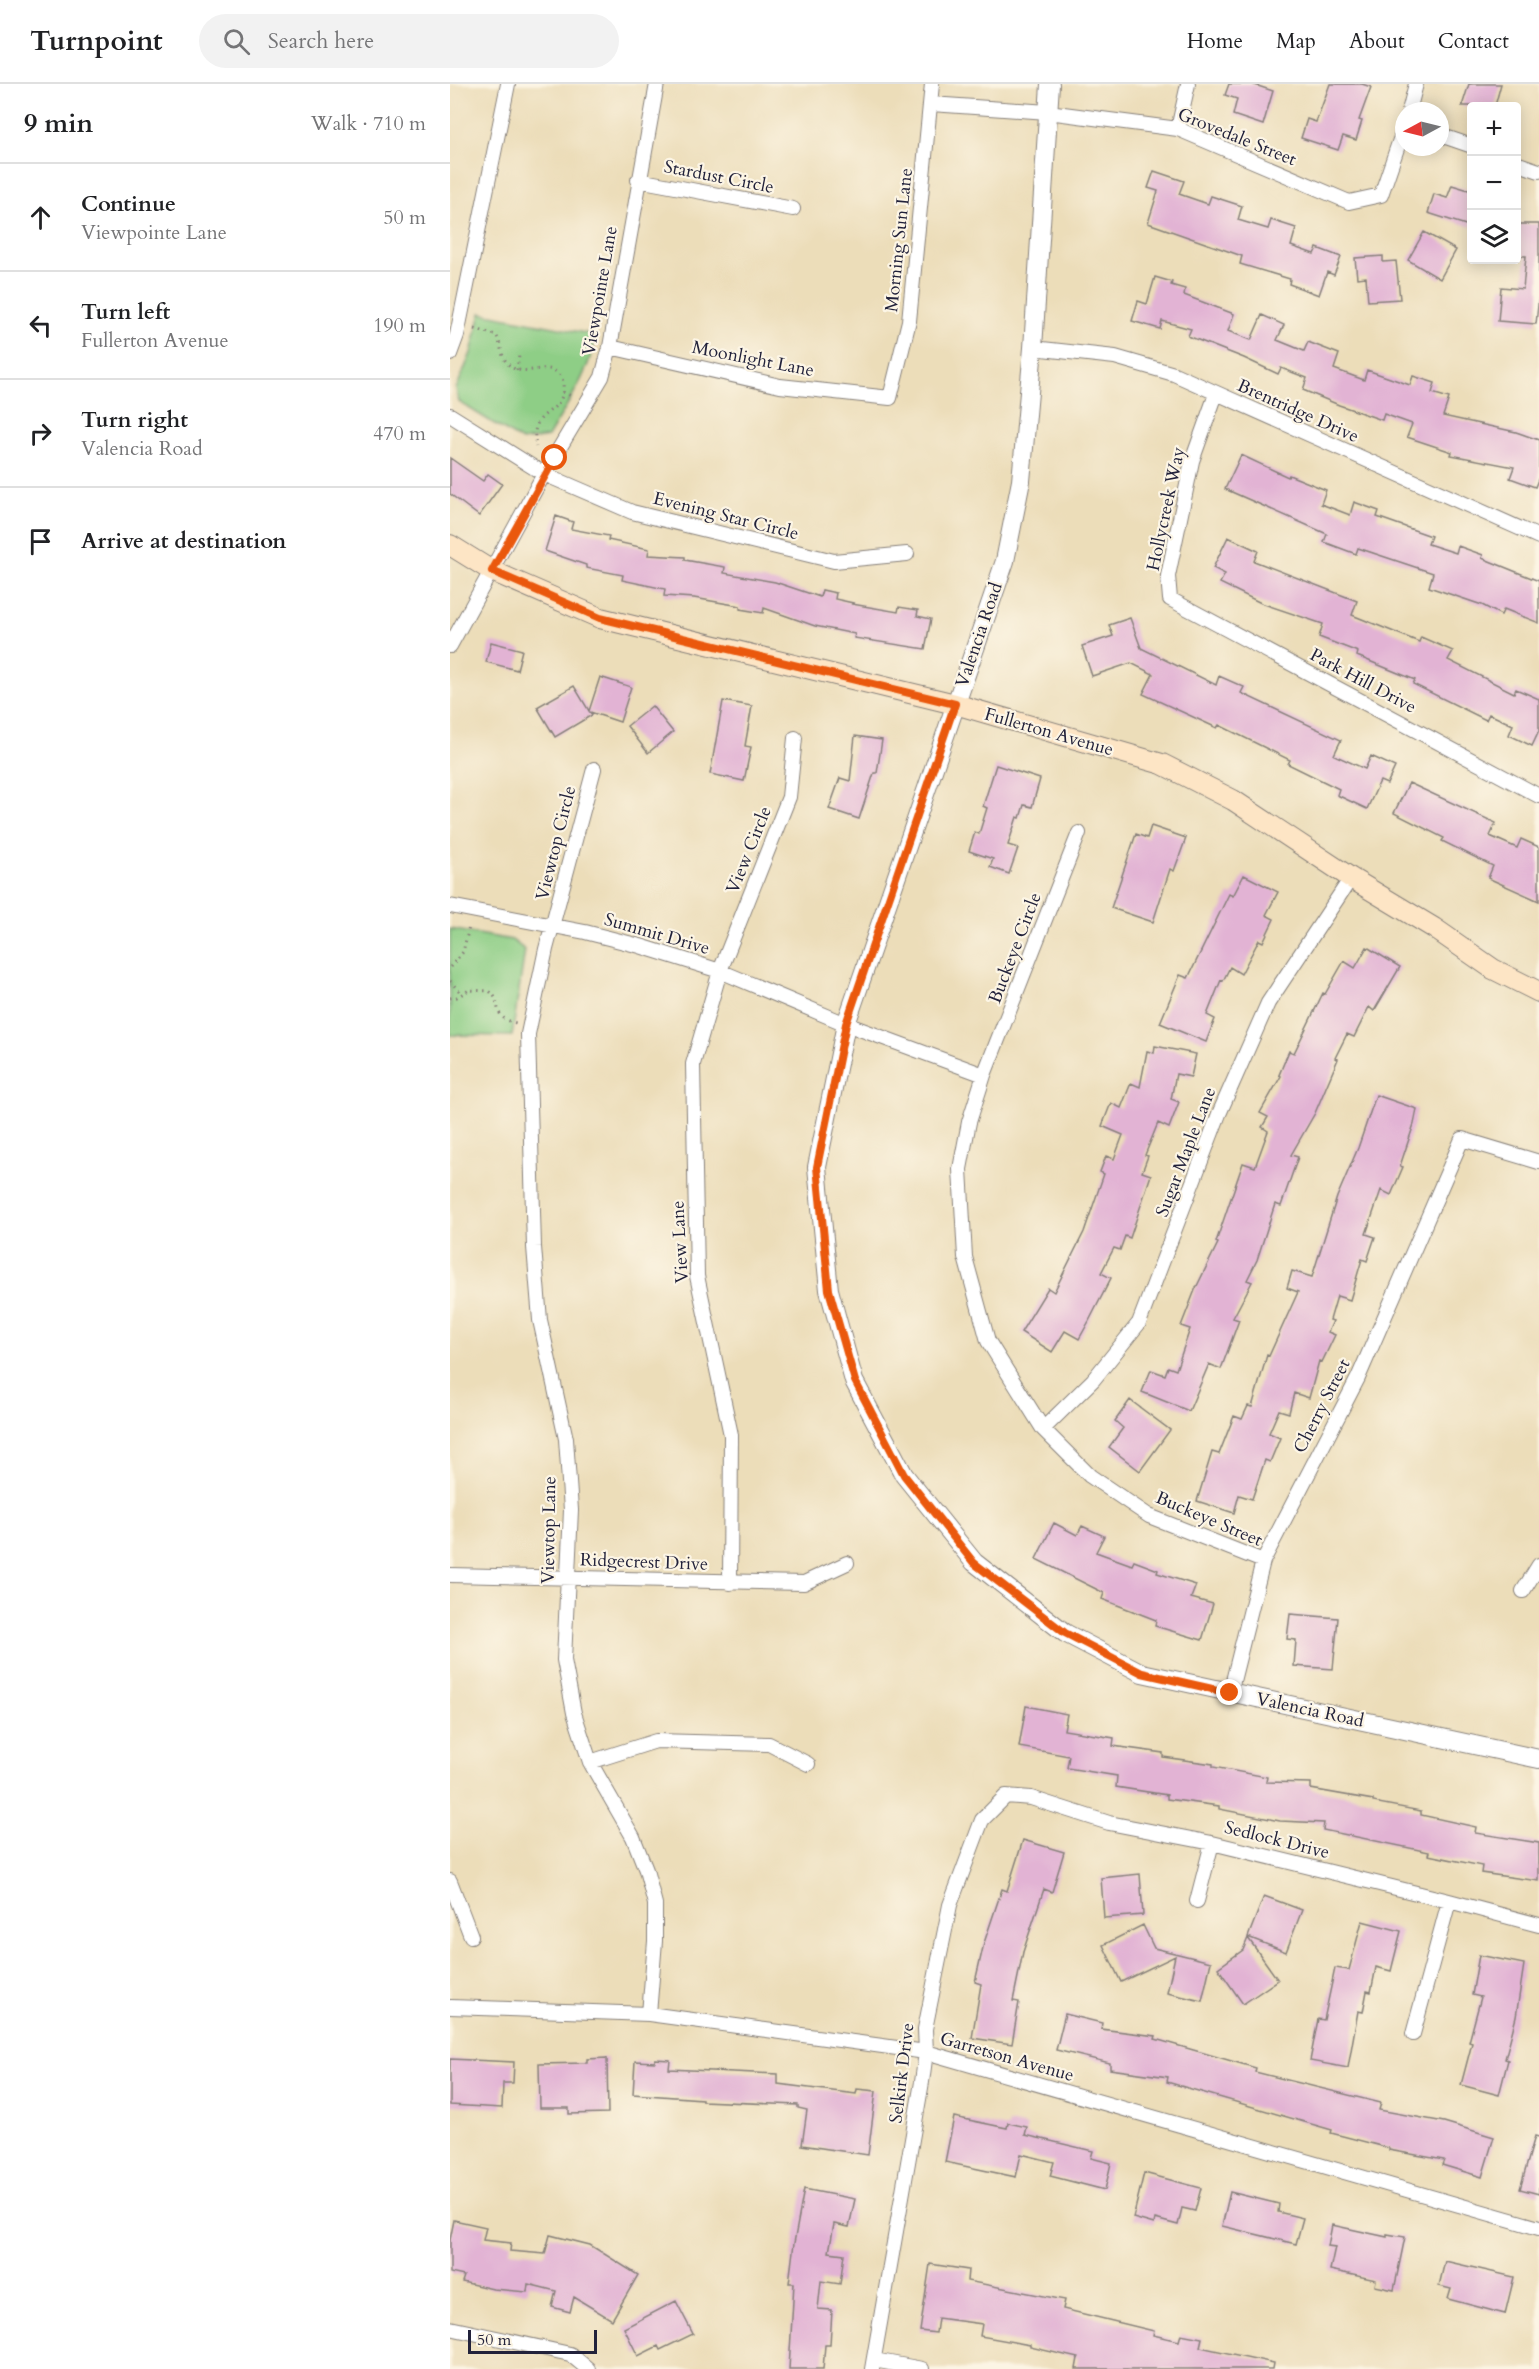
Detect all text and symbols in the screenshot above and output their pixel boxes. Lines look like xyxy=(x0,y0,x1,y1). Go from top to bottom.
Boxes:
search box xyxy=(199,14,619,68)
text: Turnpoint xyxy=(30,22,163,60)
icon: search xyxy=(220,25,253,58)
text: Search here xyxy=(268,26,374,56)
text: Home xyxy=(1187,27,1243,56)
text: Map xyxy=(1276,27,1316,56)
text: About xyxy=(1349,27,1405,56)
text: Contact xyxy=(1438,27,1509,56)
street label: Grovedale Street xyxy=(1174,102,1300,172)
north arrow xyxy=(1395,102,1449,156)
map controls xyxy=(1467,102,1521,264)
button: + xyxy=(1467,102,1521,156)
text: 9 min xyxy=(24,106,93,141)
text: Walk · 710 m xyxy=(311,110,426,137)
street label: Stardust Circle xyxy=(662,154,776,200)
button: − xyxy=(1467,156,1521,210)
street label: Morning Sun Lane xyxy=(879,167,919,313)
text: Continue xyxy=(81,189,176,219)
icon: ahead xyxy=(24,201,57,234)
text: 50 m xyxy=(383,204,426,231)
button: layers xyxy=(1467,210,1521,264)
text: Viewpointe Lane xyxy=(81,219,227,246)
street label: Viewpointe Lane xyxy=(576,224,624,358)
text: Turn left xyxy=(81,297,170,327)
icon: left xyxy=(24,309,57,342)
text: 190 m xyxy=(373,312,426,339)
text: Fullerton Avenue xyxy=(81,327,229,354)
street label: Moonlight Lane xyxy=(690,335,816,383)
street label: Brentridge Drive xyxy=(1233,373,1363,449)
text: Turn right xyxy=(81,405,188,435)
icon: right xyxy=(24,417,57,450)
text: 470 m xyxy=(373,420,426,447)
text: Valencia Road xyxy=(81,435,203,462)
route start xyxy=(541,444,567,470)
street label: Hollycreek Way xyxy=(1141,444,1191,573)
street label: Evening Star Circle xyxy=(651,486,801,546)
icon: arrive xyxy=(24,525,57,558)
text: Arrive at destination xyxy=(81,526,286,556)
street label: Valencia Road xyxy=(949,579,1009,691)
street label: Park Hill Drive xyxy=(1305,642,1421,720)
street label: Fullerton Avenue xyxy=(982,702,1116,762)
street label: Viewtop Circle xyxy=(530,783,582,903)
street label: View Circle xyxy=(720,803,778,897)
street label: Buckeye Circle xyxy=(982,889,1048,1007)
street label: Summit Drive xyxy=(601,907,713,961)
street label: Sugar Maple Lane xyxy=(1150,1084,1222,1220)
street label: View Lane xyxy=(665,1200,695,1284)
street label: Cherry Street xyxy=(1288,1354,1357,1457)
street label: Viewtop Lane xyxy=(536,1476,562,1584)
street label: Buckeye Street xyxy=(1152,1485,1267,1553)
street label: Ridgecrest Drive xyxy=(579,1547,709,1577)
route end xyxy=(1216,1679,1242,1705)
street label: Valencia Road xyxy=(1254,1686,1367,1734)
street label: Sedlock Drive xyxy=(1222,1815,1332,1865)
street label: Selkirk Drive xyxy=(883,2021,921,2125)
street label: Garretson Avenue xyxy=(937,2026,1077,2088)
scale bar xyxy=(468,2327,597,2354)
text: 50 m xyxy=(477,2329,511,2351)

